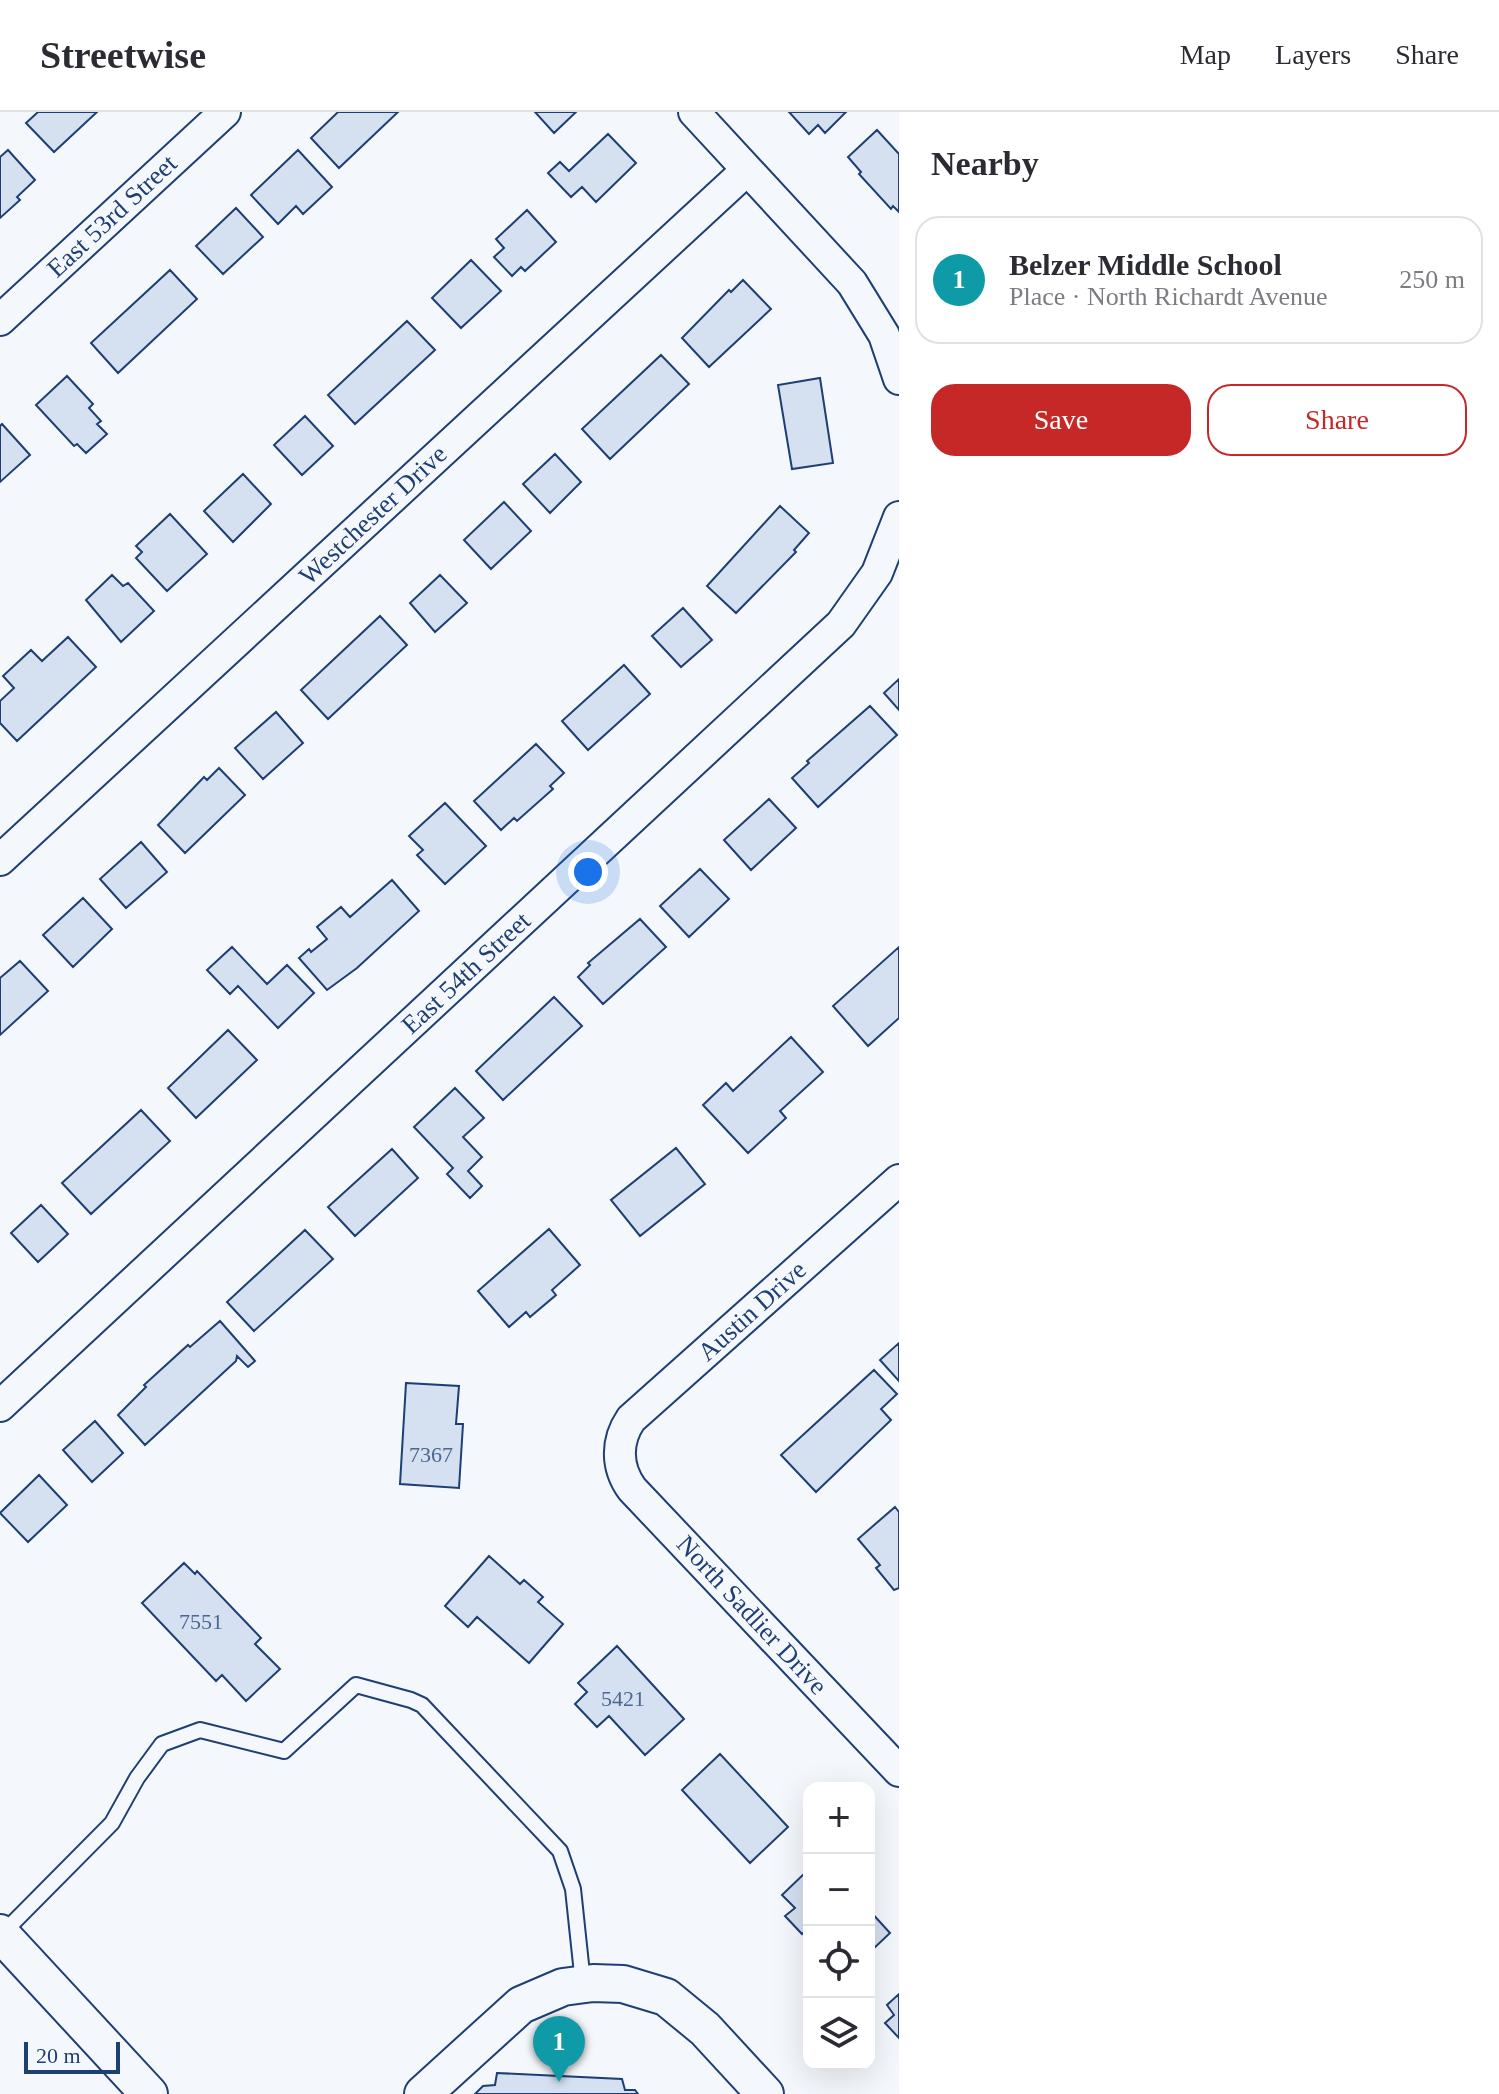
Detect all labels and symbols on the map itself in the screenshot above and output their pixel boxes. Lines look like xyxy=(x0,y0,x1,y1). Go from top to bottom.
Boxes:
street label: East 53rd Street xyxy=(41,148,183,283)
street label: Westchester Drive xyxy=(293,439,453,591)
your location xyxy=(568,852,608,892)
street label: East 54th Street xyxy=(396,906,537,1040)
street label: Austin Drive xyxy=(692,1255,812,1367)
house number: 7367 xyxy=(409,1442,453,1467)
street label: North Sadlier Drive xyxy=(671,1530,833,1700)
house number: 7551 xyxy=(179,1609,223,1634)
house number: 5421 xyxy=(601,1686,645,1711)
pin: 1 xyxy=(533,2016,585,2082)
scale bar xyxy=(24,2038,120,2074)

